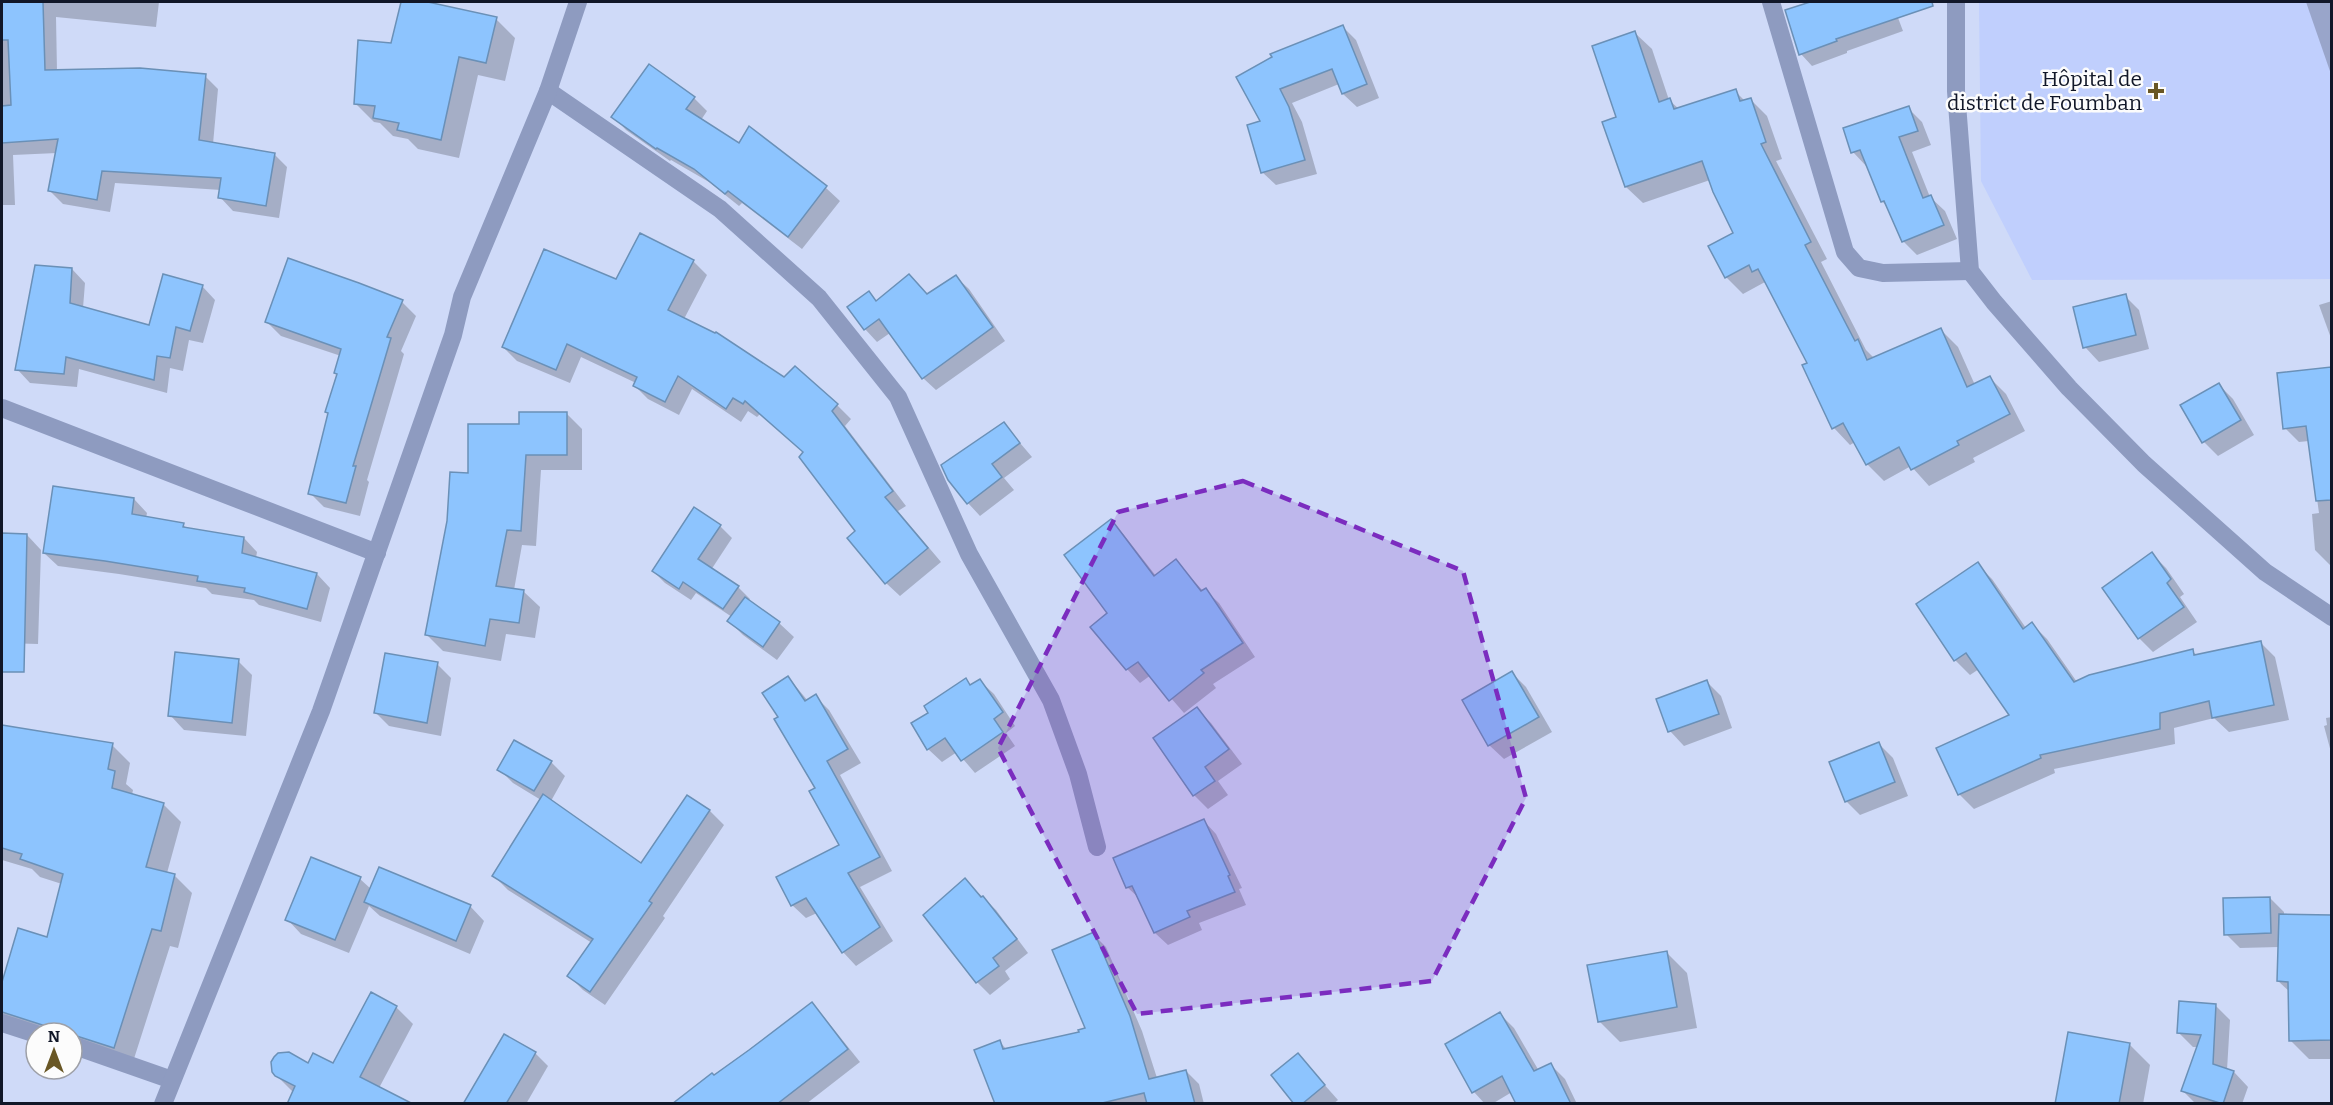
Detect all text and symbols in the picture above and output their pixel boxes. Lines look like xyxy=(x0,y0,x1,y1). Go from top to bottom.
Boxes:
place label: Hôpital de district de Foumban xyxy=(1947,66,2142,116)
marker: Hôpital de district de Foumban xyxy=(2147,82,2165,100)
north arrow xyxy=(24,1021,84,1081)
text: N xyxy=(48,1027,60,1046)

